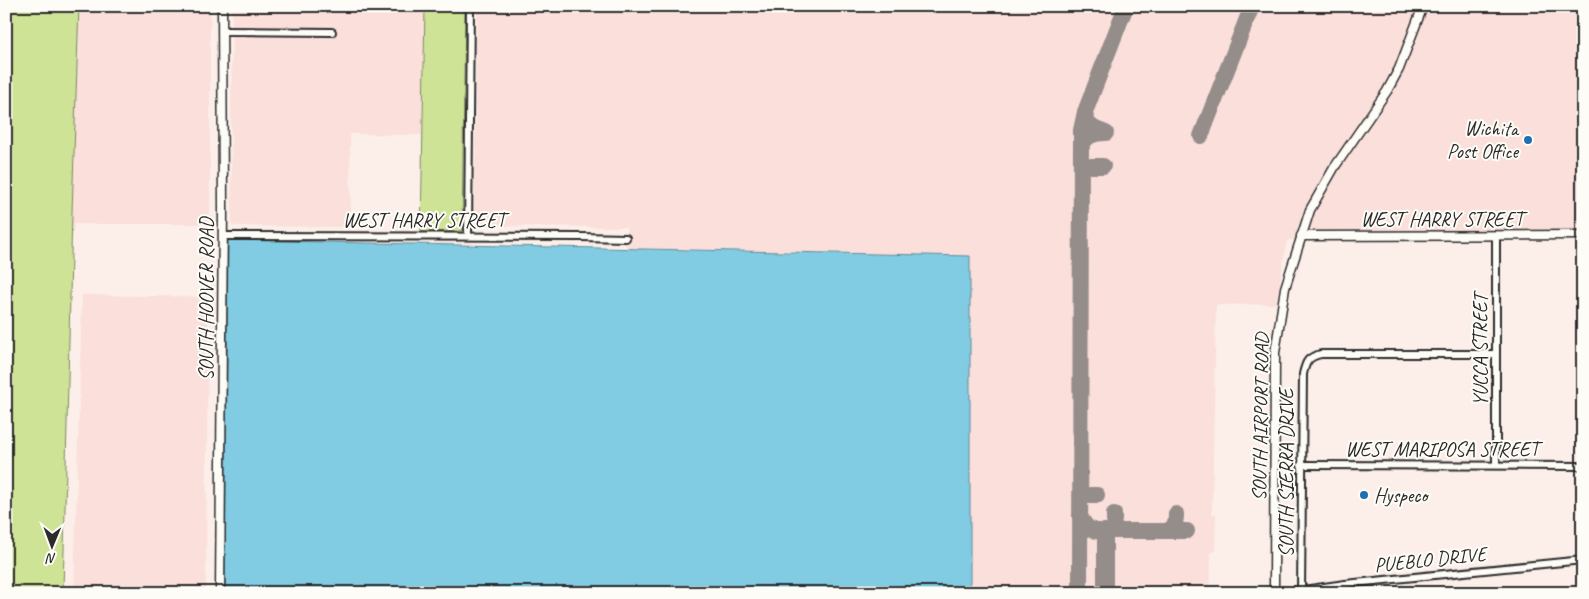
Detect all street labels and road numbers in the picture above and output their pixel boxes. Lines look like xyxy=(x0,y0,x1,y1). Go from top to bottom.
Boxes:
street label: WEST HARRY STREET xyxy=(1361,207,1528,232)
street label: WEST HARRY STREET xyxy=(343,208,510,233)
street label: SOUTH HOOVER ROAD xyxy=(194,216,219,381)
street label: YUCCA STREET xyxy=(1468,290,1493,406)
street label: SOUTH AIRPORT ROAD xyxy=(1247,330,1275,501)
street label: SOUTH SIERRA DRIVE xyxy=(1274,386,1299,557)
street label: WEST MARIPOSA STREET xyxy=(1345,437,1544,462)
street label: PUEBLO DRIVE xyxy=(1373,541,1490,578)

